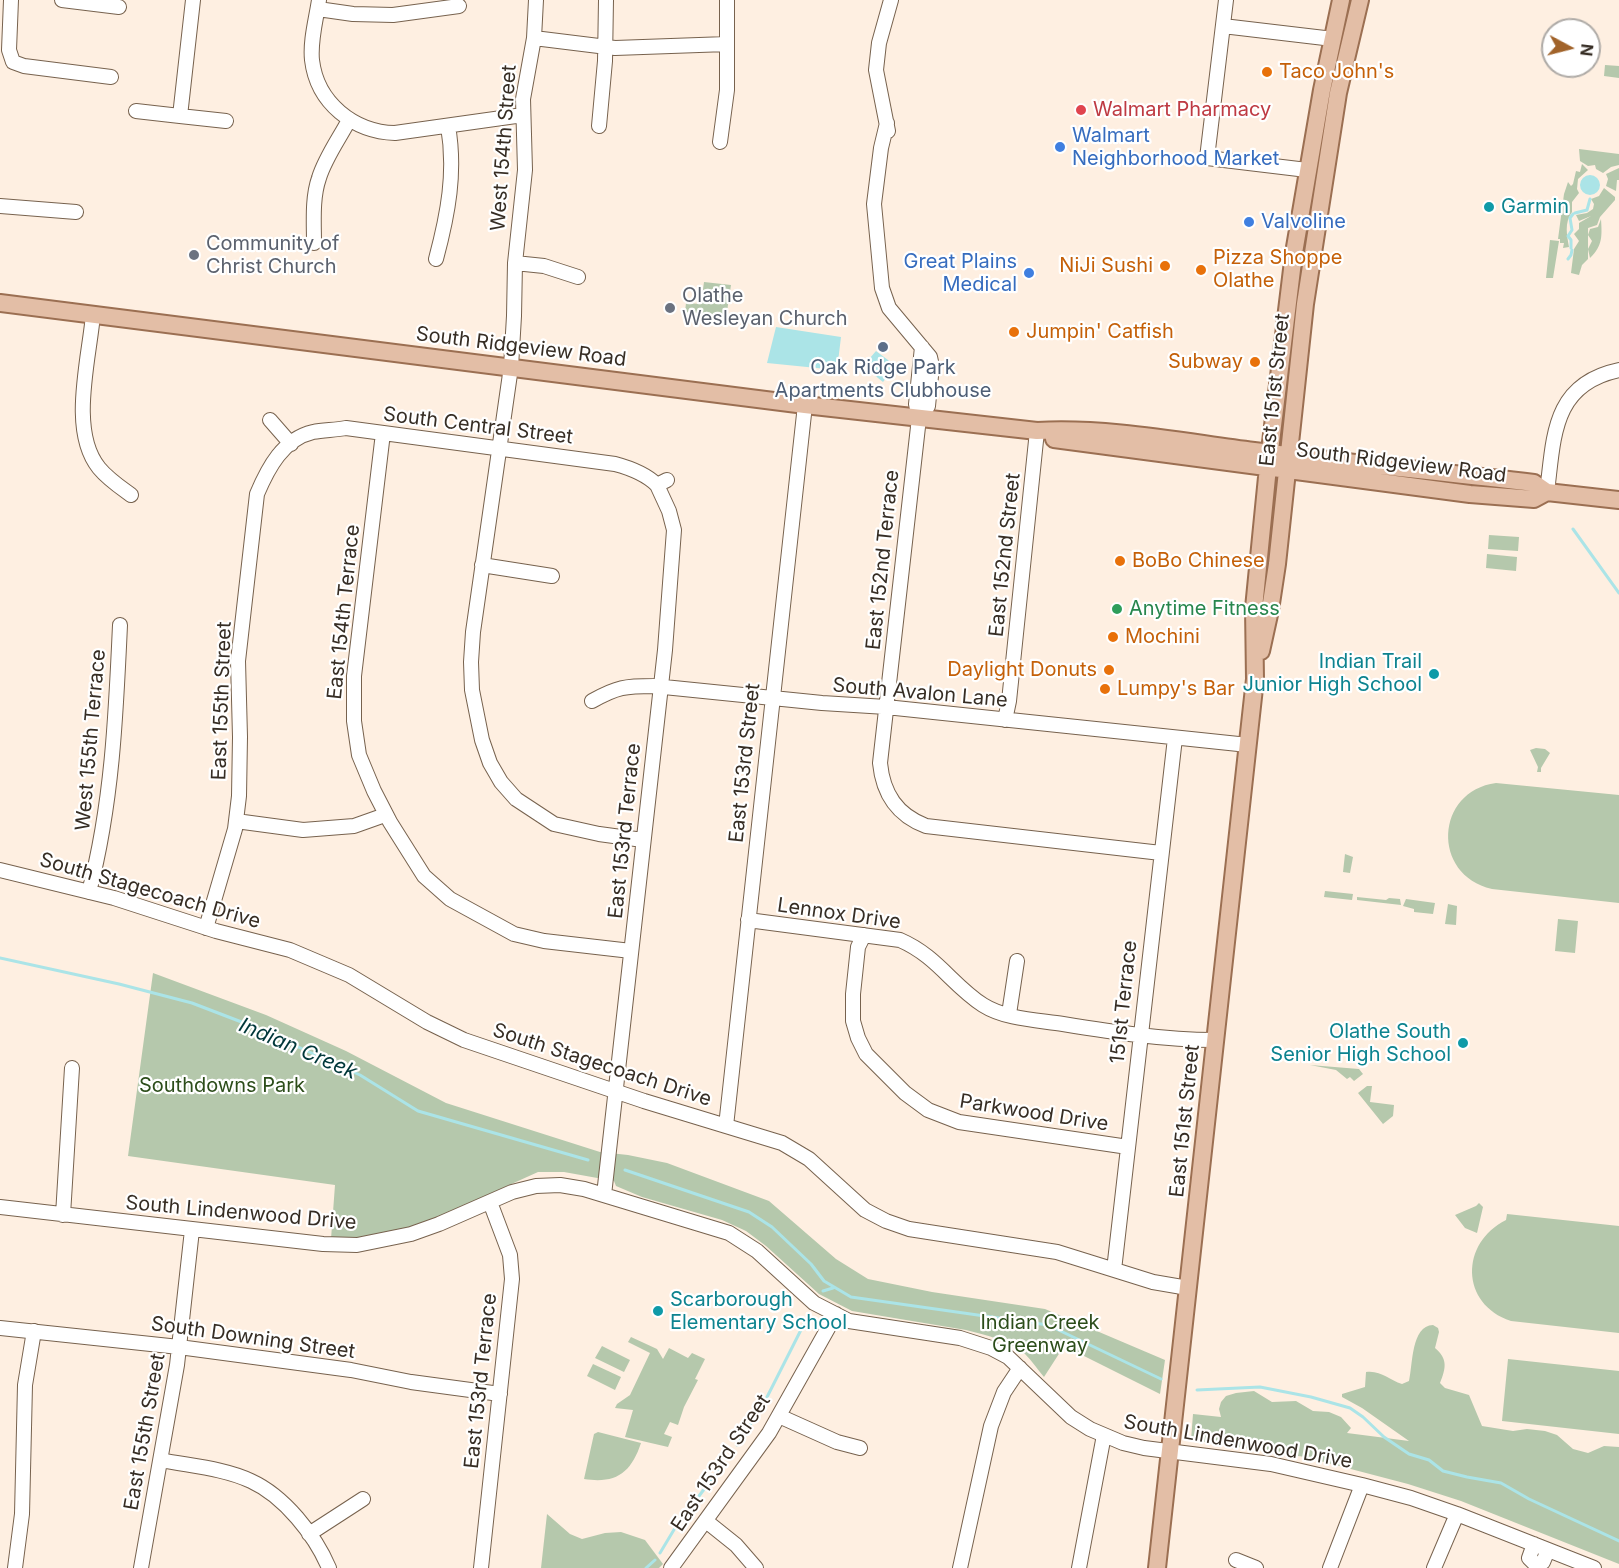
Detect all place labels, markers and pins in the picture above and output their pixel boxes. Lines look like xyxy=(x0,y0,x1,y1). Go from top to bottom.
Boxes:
place label: Taco John's xyxy=(1279,60,1394,84)
marker: Taco John's xyxy=(1260,65,1274,79)
place label: Walmart Pharmacy xyxy=(1093,98,1271,122)
marker: Walmart Pharmacy xyxy=(1074,103,1088,117)
place label: Walmart Neighborhood Market xyxy=(1072,124,1279,171)
marker: Walmart Neighborhood Market xyxy=(1053,140,1067,154)
place label: Garmin xyxy=(1501,195,1569,219)
marker: Garmin xyxy=(1482,200,1496,214)
place label: Valvoline xyxy=(1261,210,1346,234)
marker: Valvoline xyxy=(1242,215,1256,229)
place label: Community of Christ Church xyxy=(206,232,339,279)
place label: Pizza Shoppe Olathe xyxy=(1213,246,1342,293)
marker: Community of Christ Church xyxy=(187,248,201,262)
place label: Great Plains Medical xyxy=(904,250,1017,297)
place label: NiJi Sushi xyxy=(1059,254,1153,278)
marker: NiJi Sushi xyxy=(1158,259,1172,273)
marker: Pizza Shoppe Olathe xyxy=(1194,263,1208,277)
marker: Great Plains Medical xyxy=(1022,266,1036,280)
place label: Olathe Wesleyan Church xyxy=(682,284,848,331)
marker: Olathe Wesleyan Church xyxy=(663,301,677,315)
place label: Jumpin' Catfish xyxy=(1026,320,1174,344)
marker: Jumpin' Catfish xyxy=(1007,325,1021,339)
marker: Oak Ridge Park Apartments Clubhouse xyxy=(876,340,890,354)
place label: Subway xyxy=(1168,350,1243,374)
marker: Subway xyxy=(1248,355,1262,369)
place label: Oak Ridge Park Apartments Clubhouse xyxy=(775,356,991,403)
place label: BoBo Chinese xyxy=(1132,549,1265,573)
marker: BoBo Chinese xyxy=(1113,554,1127,568)
place label: Anytime Fitness xyxy=(1129,597,1280,621)
marker: Anytime Fitness xyxy=(1110,602,1124,616)
place label: Mochini xyxy=(1125,625,1200,649)
marker: Mochini xyxy=(1106,630,1120,644)
place label: Indian Trail Junior High School xyxy=(1243,650,1422,697)
place label: Daylight Donuts xyxy=(947,658,1097,682)
marker: Daylight Donuts xyxy=(1102,663,1116,677)
marker: Indian Trail Junior High School xyxy=(1427,667,1441,681)
place label: Lumpy's Bar xyxy=(1117,677,1235,701)
marker: Lumpy's Bar xyxy=(1098,682,1112,696)
place label: Olathe South Senior High School xyxy=(1270,1020,1451,1067)
marker: Olathe South Senior High School xyxy=(1456,1036,1470,1050)
place label: Scarborough Elementary School xyxy=(670,1288,847,1335)
marker: Scarborough Elementary School xyxy=(651,1304,665,1318)

